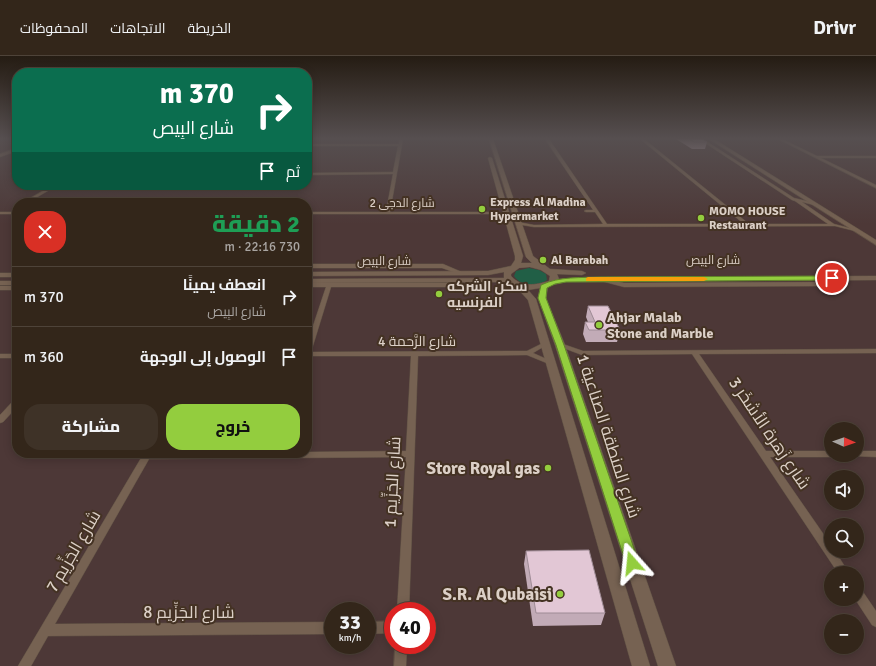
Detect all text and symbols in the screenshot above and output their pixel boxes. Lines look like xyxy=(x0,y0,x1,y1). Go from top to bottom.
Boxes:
text: Drivr xyxy=(813,16,856,40)
text: المحفوظات xyxy=(20,20,88,37)
text: الاتجاهات xyxy=(110,20,166,37)
text: الخريطة xyxy=(188,20,231,37)
text: 370 m xyxy=(160,77,234,111)
icon: right xyxy=(248,84,300,136)
text: شارع البِيص xyxy=(153,117,234,139)
icon: arrive xyxy=(256,160,278,182)
text: ثم xyxy=(286,163,300,181)
place label: Express Al Madina Hypermarket xyxy=(490,195,586,224)
street label: شارع الدجى 2 xyxy=(369,196,435,211)
marker: Express Al Madina Hypermarket xyxy=(477,204,487,214)
place label: MOMO HOUSE Restaurant xyxy=(709,204,786,233)
text: 2 دقيقة xyxy=(212,209,300,239)
button: close xyxy=(24,211,66,253)
marker: MOMO HOUSE Restaurant xyxy=(696,213,706,223)
text: 730 m · 22:16 xyxy=(224,239,300,255)
place label: Al Barabah xyxy=(551,253,609,268)
street label: شارع البِيص xyxy=(686,253,740,268)
street label: شارع البِيص xyxy=(357,254,411,269)
marker: Al Barabah xyxy=(538,255,548,265)
pin xyxy=(815,261,849,295)
icon: arrive xyxy=(821,267,843,289)
text: انعطف يمينًا xyxy=(183,276,266,294)
place label: سكن الشركه الفرنسيه xyxy=(447,278,527,311)
icon: right xyxy=(278,286,300,308)
text: 370 m xyxy=(24,288,64,306)
marker: سكن الشركه الفرنسيه xyxy=(434,289,444,299)
text: شارع البِيص xyxy=(207,304,266,320)
place label: Ahjar Malab Stone and Marble xyxy=(607,309,714,342)
marker: Ahjar Malab Stone and Marble xyxy=(594,320,604,330)
street label: شارع الرَّحمة 4 xyxy=(378,333,456,350)
icon: arrive xyxy=(278,346,300,368)
text: 360 m xyxy=(24,348,64,366)
text: الوصول إلى الوجهة xyxy=(140,348,266,366)
street label: شارع المنطقة الصناعية 1 xyxy=(571,352,645,521)
street label: شارع زَهرة الأشخَر 3 xyxy=(723,373,815,494)
button: مشاركة xyxy=(24,404,158,450)
button: خروج xyxy=(166,404,300,450)
north arrow xyxy=(824,422,864,462)
map controls xyxy=(824,422,864,654)
street label: شارع الجَزِّيم 1 xyxy=(378,436,406,528)
place label: Store Royal gas xyxy=(426,458,540,479)
marker: Store Royal gas xyxy=(543,463,553,473)
button: sound xyxy=(824,470,864,510)
street label: شارع الجَزِّيم 7 xyxy=(40,506,106,597)
button: search xyxy=(824,518,864,558)
position arrow xyxy=(611,542,653,584)
button: + xyxy=(824,566,864,606)
place label: S.R. Al Qubaisi xyxy=(443,584,552,605)
marker: S.R. Al Qubaisi xyxy=(555,589,565,599)
street label: شارع الجَزِّيم 8 xyxy=(143,601,235,624)
speed limit sign: 40 xyxy=(384,602,436,654)
text: 33 xyxy=(339,610,361,635)
button: − xyxy=(824,614,864,654)
text: km/h xyxy=(339,632,361,644)

